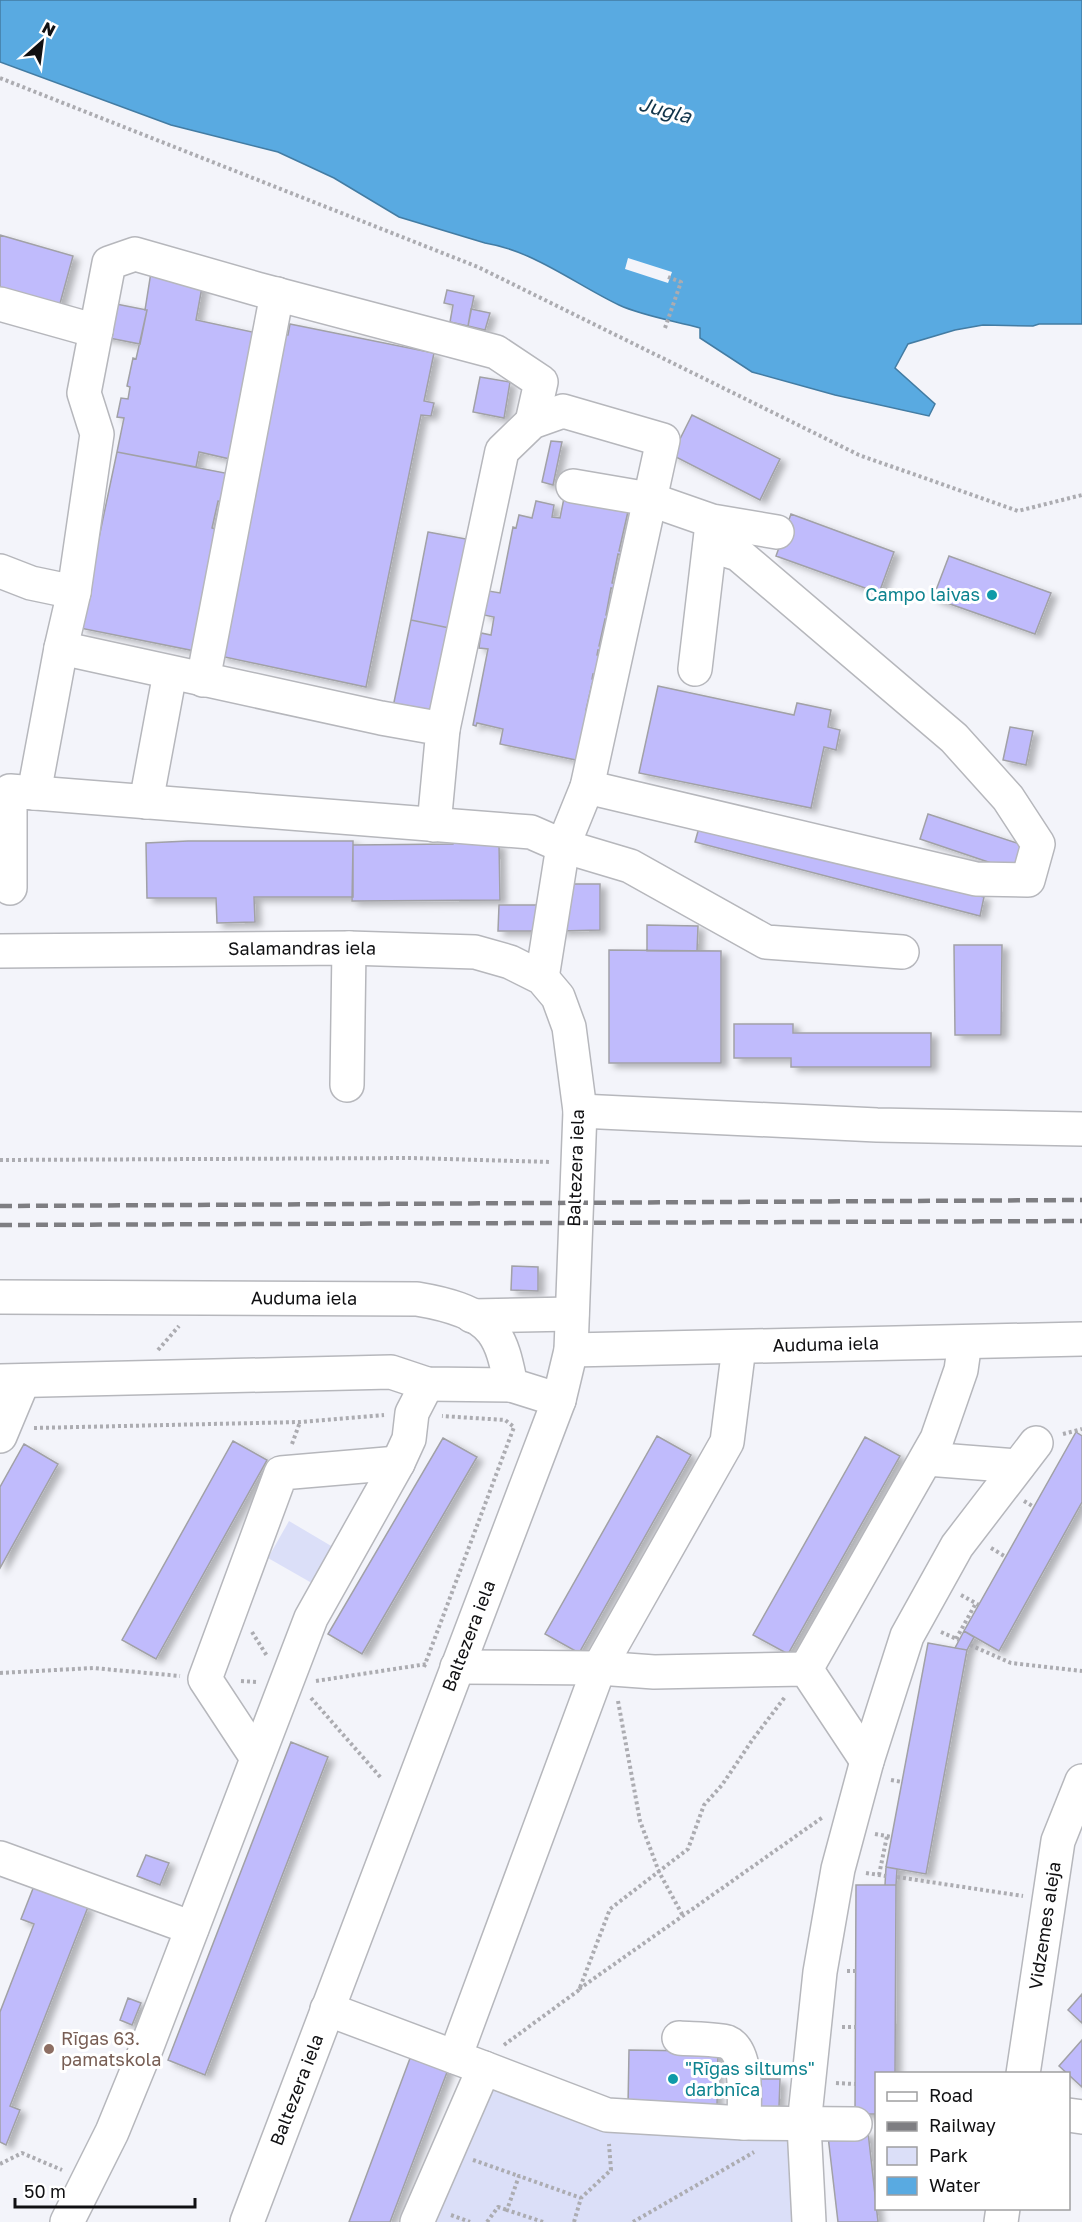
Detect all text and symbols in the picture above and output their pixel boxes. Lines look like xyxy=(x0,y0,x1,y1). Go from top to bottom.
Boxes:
north arrow xyxy=(12,12,72,72)
text: N xyxy=(39,17,59,40)
water label: Jugla xyxy=(636,91,695,129)
place label: Campo laivas xyxy=(865,583,980,605)
marker: Campo laivas xyxy=(985,588,999,602)
street label: Salamandras iela xyxy=(228,936,376,959)
street label: Baltezera iela xyxy=(562,1109,588,1227)
street label: Auduma iela xyxy=(251,1286,357,1309)
street label: Auduma iela xyxy=(772,1331,879,1356)
street label: Baltezera iela xyxy=(437,1577,499,1694)
street label: Vidzemes aleja xyxy=(1024,1860,1065,1991)
place label: Rīgas 63. pamatskola xyxy=(61,2027,161,2070)
street label: Baltezera iela xyxy=(265,2031,327,2148)
marker: Rīgas 63. pamatskola xyxy=(42,2042,56,2056)
place label: "Rīgas siltums" darbnīca xyxy=(685,2057,815,2100)
marker: "Rīgas siltums" darbnīca xyxy=(666,2072,680,2086)
legend xyxy=(875,2072,1070,2210)
text: Road xyxy=(929,2084,973,2106)
text: Railway xyxy=(929,2114,996,2136)
text: Park xyxy=(929,2144,968,2166)
scale bar xyxy=(15,2171,195,2209)
text: Water xyxy=(929,2174,980,2196)
text: 50 m xyxy=(24,2180,66,2202)

